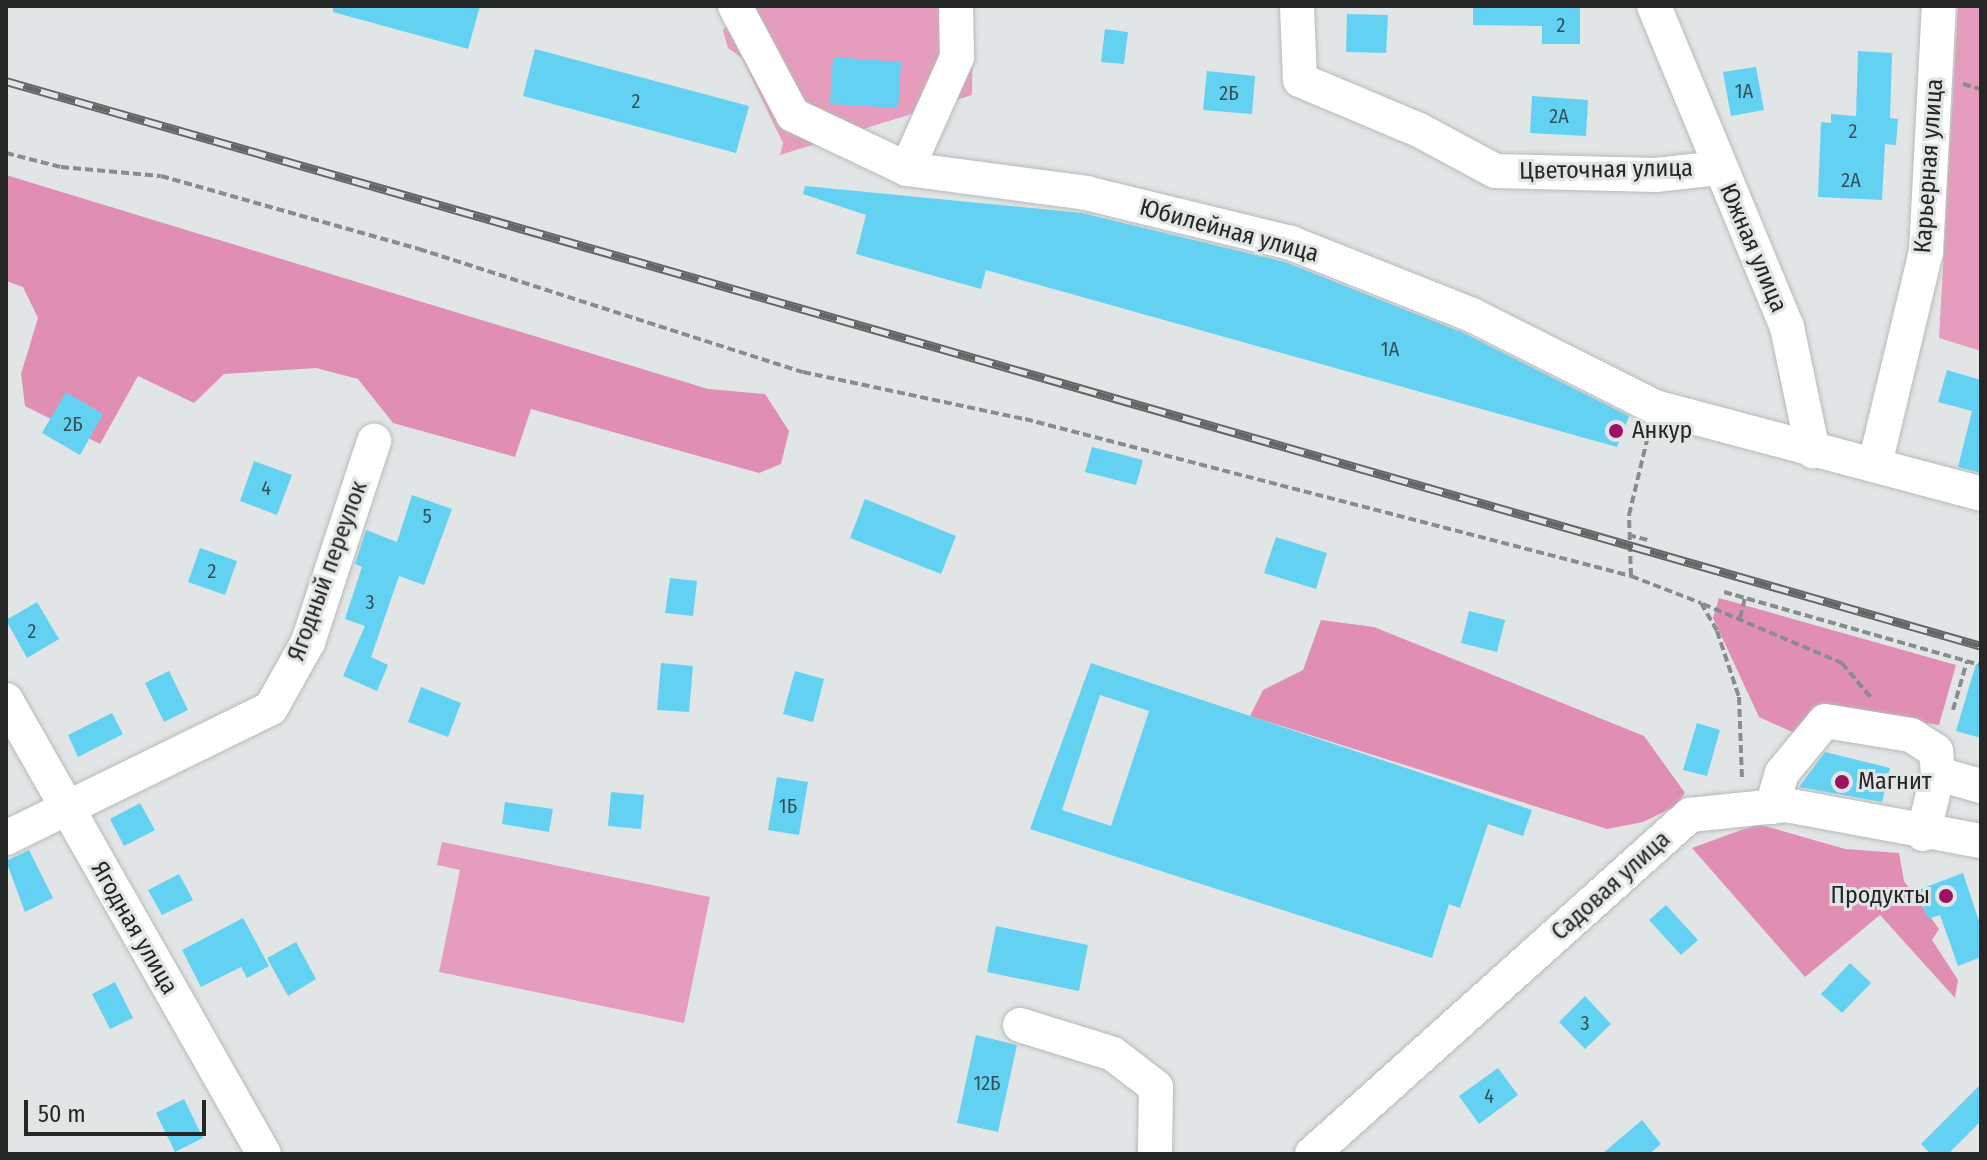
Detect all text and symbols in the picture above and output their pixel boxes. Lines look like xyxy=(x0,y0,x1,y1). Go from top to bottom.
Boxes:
house number: 2 xyxy=(1557,13,1565,37)
street label: Карьерная улица xyxy=(1909,78,1949,254)
house number: 1А xyxy=(1735,79,1753,103)
house number: 2Б xyxy=(1219,81,1239,105)
house number: 2 xyxy=(632,89,640,113)
house number: 2А xyxy=(1549,104,1569,128)
house number: 2 xyxy=(1849,119,1857,143)
street label: Цветочная улица xyxy=(1519,154,1693,186)
house number: 2А xyxy=(1841,168,1861,192)
street label: Южная улица xyxy=(1713,179,1793,317)
street label: Юбилейная улица xyxy=(1136,193,1322,269)
house number: 1А xyxy=(1381,337,1399,361)
house number: 2Б xyxy=(63,412,83,436)
place label: Анкур xyxy=(1632,417,1692,445)
marker: Анкур xyxy=(1607,422,1625,440)
house number: 4 xyxy=(261,476,271,500)
street label: Ягодный переулок xyxy=(282,477,374,665)
house number: 5 xyxy=(422,504,432,528)
house number: 2 xyxy=(208,559,216,583)
house number: 3 xyxy=(365,590,375,614)
house number: 2 xyxy=(28,619,36,643)
place label: Магнит xyxy=(1858,768,1932,796)
marker: Магнит xyxy=(1833,773,1851,791)
house number: 1Б xyxy=(779,794,797,818)
street label: Садовая улица xyxy=(1546,825,1676,947)
street label: Ягодная улица xyxy=(84,856,184,1000)
place label: Продукты xyxy=(1831,882,1930,910)
marker: Продукты xyxy=(1937,887,1955,905)
house number: 3 xyxy=(1580,1011,1590,1035)
house number: 12Б xyxy=(973,1071,1001,1095)
scale bar xyxy=(28,1084,210,1134)
house number: 4 xyxy=(1484,1084,1494,1108)
text: 50 m xyxy=(38,1100,86,1128)

